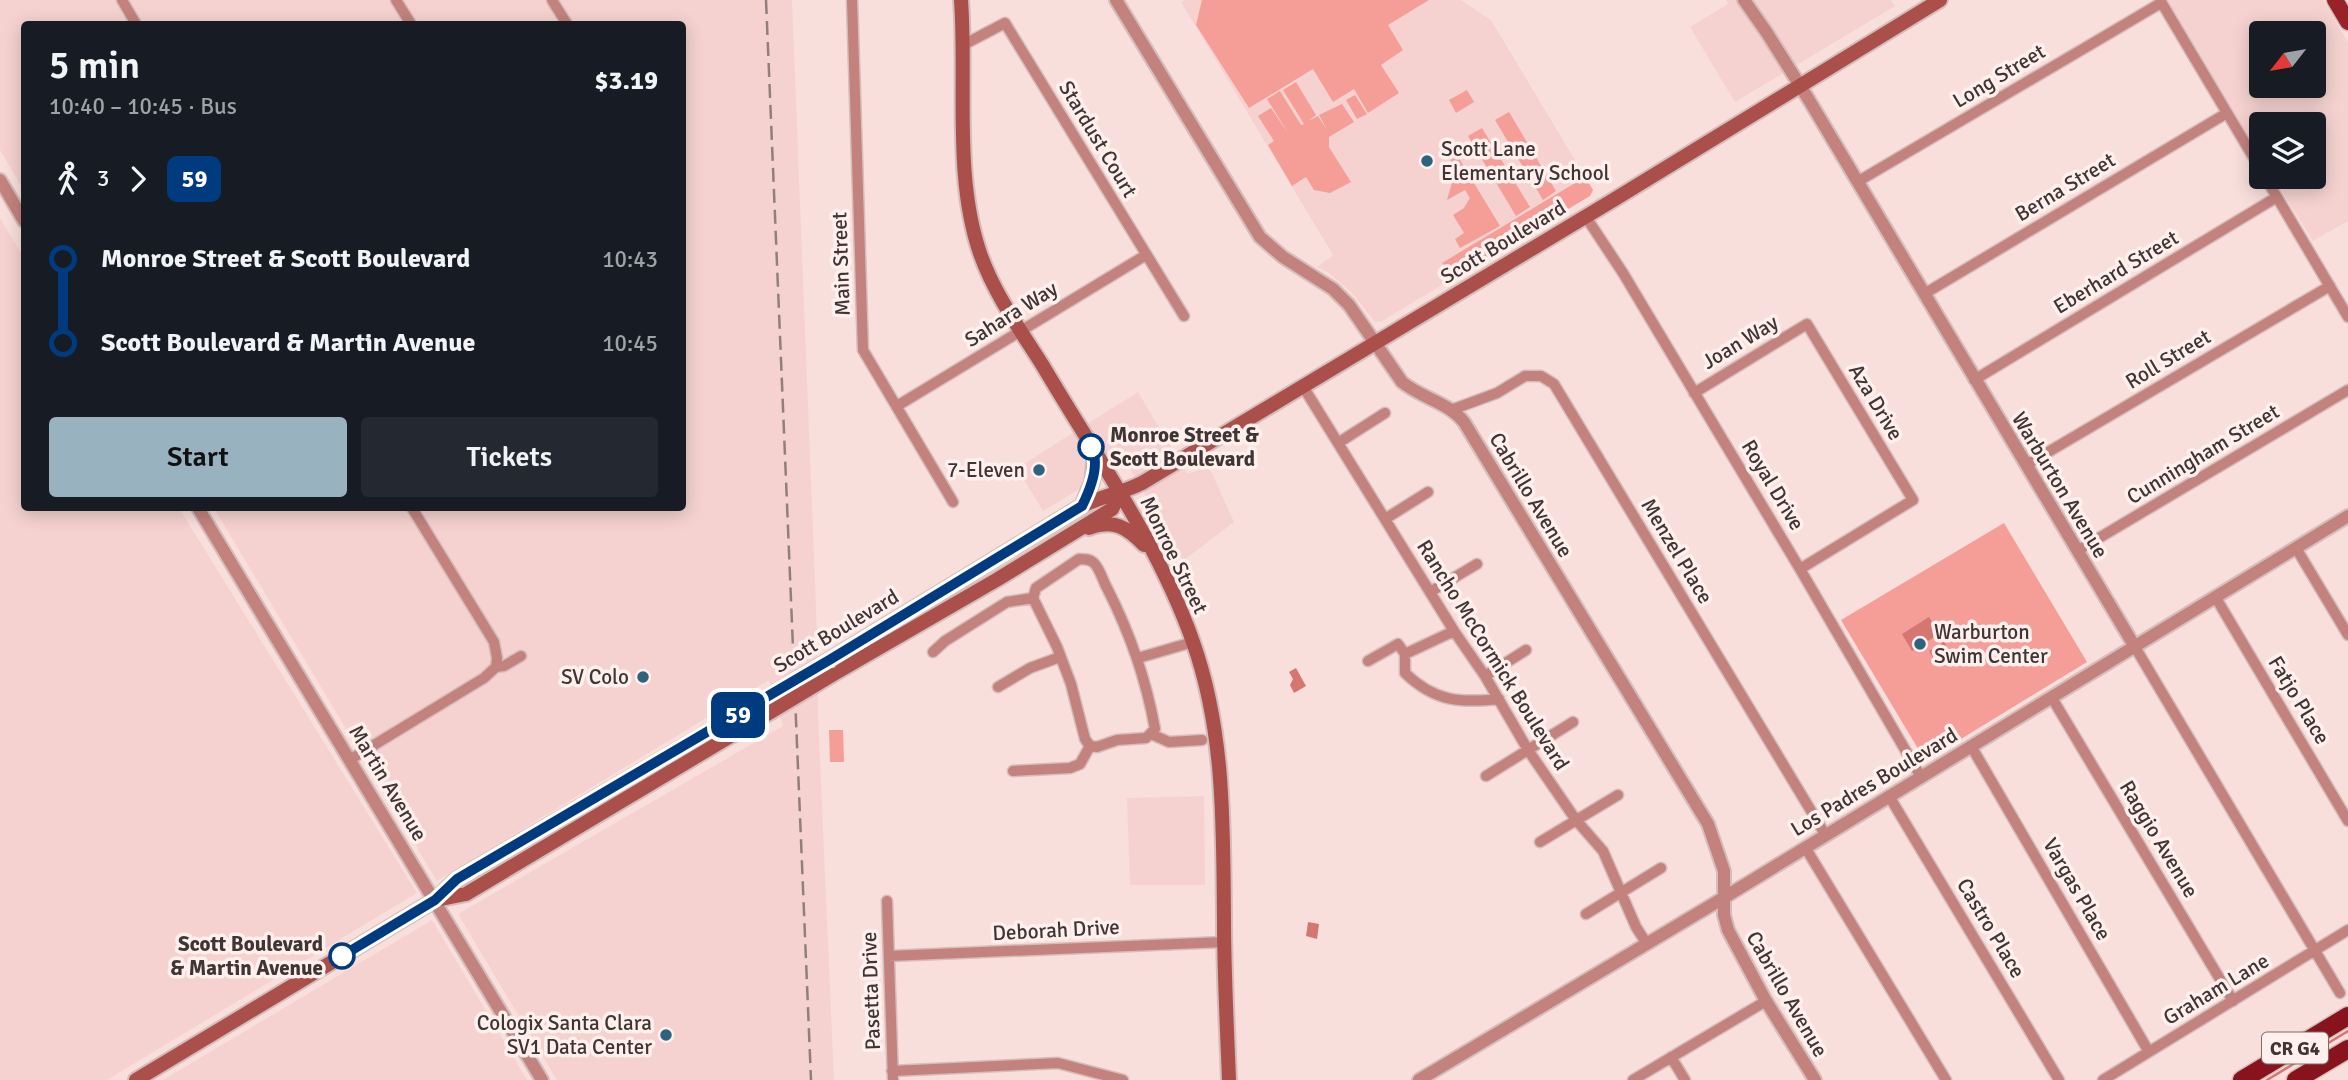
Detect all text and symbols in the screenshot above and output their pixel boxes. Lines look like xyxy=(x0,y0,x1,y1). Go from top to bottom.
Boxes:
north arrow xyxy=(2249,21,2326,98)
map controls xyxy=(2249,21,2326,189)
street label: Long Street xyxy=(1948,38,2050,114)
text: 5 min xyxy=(49,42,140,89)
text: $3.19 xyxy=(594,65,658,97)
street label: Stardust Court xyxy=(1053,76,1143,202)
text: 10:40 – 10:45 · Bus xyxy=(49,92,237,121)
button: layers xyxy=(2249,112,2326,189)
place label: Scott Lane Elementary School xyxy=(1441,136,1610,186)
street label: Berna Street xyxy=(2010,147,2120,227)
marker: Scott Lane Elementary School xyxy=(1419,153,1435,169)
icon: walk xyxy=(49,160,87,198)
icon: forward xyxy=(119,160,157,198)
text: 3 xyxy=(97,164,109,193)
text: 59 xyxy=(181,164,207,194)
street label: Scott Boulevard xyxy=(1436,194,1570,290)
street label: Main Street xyxy=(826,212,856,316)
street label: Eberhard Street xyxy=(2049,224,2183,320)
text: Monroe Street & Scott Boulevard xyxy=(101,243,470,275)
text: 10:43 xyxy=(602,245,658,274)
street label: Sahara Way xyxy=(960,275,1062,353)
street label: Joan Way xyxy=(1697,309,1783,375)
street label: Roll Street xyxy=(2121,323,2215,395)
text: Scott Boulevard & Martin Avenue xyxy=(101,327,475,359)
text: 10:45 xyxy=(602,329,658,358)
street label: Aza Drive xyxy=(1843,359,1909,445)
street label: Cunningham Street xyxy=(2122,398,2284,510)
street label: Warburton Avenue xyxy=(2006,407,2114,563)
button: Start xyxy=(49,417,347,497)
button: Tickets xyxy=(361,417,658,497)
place label: Monroe Street & Scott Boulevard xyxy=(1110,422,1259,472)
street label: Cabrillo Avenue xyxy=(1484,428,1578,562)
marker: Monroe Street & Scott Boulevard xyxy=(1078,434,1104,460)
street label: Royal Drive xyxy=(1736,435,1810,535)
place label: 7-Eleven xyxy=(947,457,1025,483)
marker: 7-Eleven xyxy=(1031,462,1047,478)
street label: Monroe Street xyxy=(1134,492,1214,618)
street label: Menzel Place xyxy=(1635,494,1719,608)
street label: Rancho McCormick Boulevard xyxy=(1411,535,1575,775)
street label: Scott Boulevard xyxy=(769,583,903,679)
place label: Warburton Swim Center xyxy=(1934,619,2048,669)
marker: Warburton Swim Center xyxy=(1912,636,1928,652)
street label: Fatjo Place xyxy=(2262,651,2336,749)
place label: SV Colo xyxy=(561,664,629,690)
marker: SV Colo xyxy=(635,669,651,685)
line badge: 59 xyxy=(706,692,770,738)
text: 59 xyxy=(725,700,751,730)
street label: Martin Avenue xyxy=(343,720,433,846)
street label: Los Padres Boulevard xyxy=(1786,722,1962,842)
street label: Raggio Avenue xyxy=(2114,776,2204,902)
street label: Vargas Place xyxy=(2037,833,2117,945)
street label: Castro Place xyxy=(1951,873,2031,983)
street label: Deborah Drive xyxy=(992,914,1120,946)
street label: Cabrillo Avenue xyxy=(1740,926,1834,1062)
place label: Scott Boulevard & Martin Avenue xyxy=(170,931,323,981)
street label: Pasetta Drive xyxy=(856,931,886,1051)
marker: Scott Boulevard & Martin Avenue xyxy=(329,943,355,969)
street label: Graham Lane xyxy=(2159,947,2273,1031)
place label: Cologix Santa Clara SV1 Data Center xyxy=(477,1010,652,1060)
marker: Cologix Santa Clara SV1 Data Center xyxy=(658,1027,674,1043)
road number: CR G4 xyxy=(2262,1032,2328,1064)

